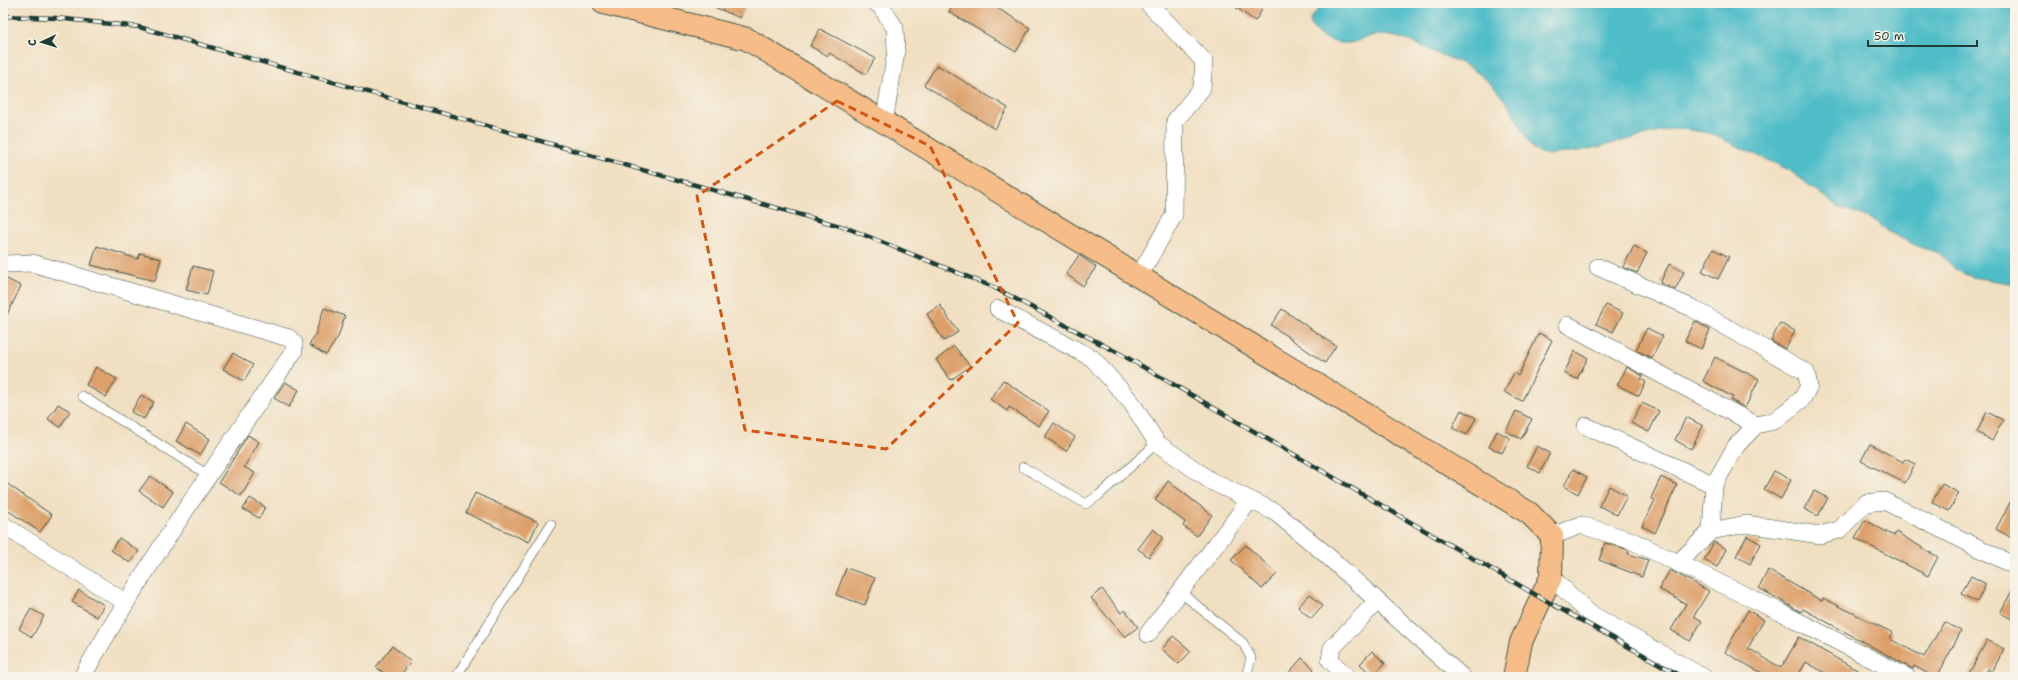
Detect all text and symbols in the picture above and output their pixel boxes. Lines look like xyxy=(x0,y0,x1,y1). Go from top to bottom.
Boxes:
north arrow xyxy=(22,22,62,62)
scale bar xyxy=(1868,22,1977,48)
text: 50 m xyxy=(1874,28,1904,44)
text: С xyxy=(25,39,40,47)

